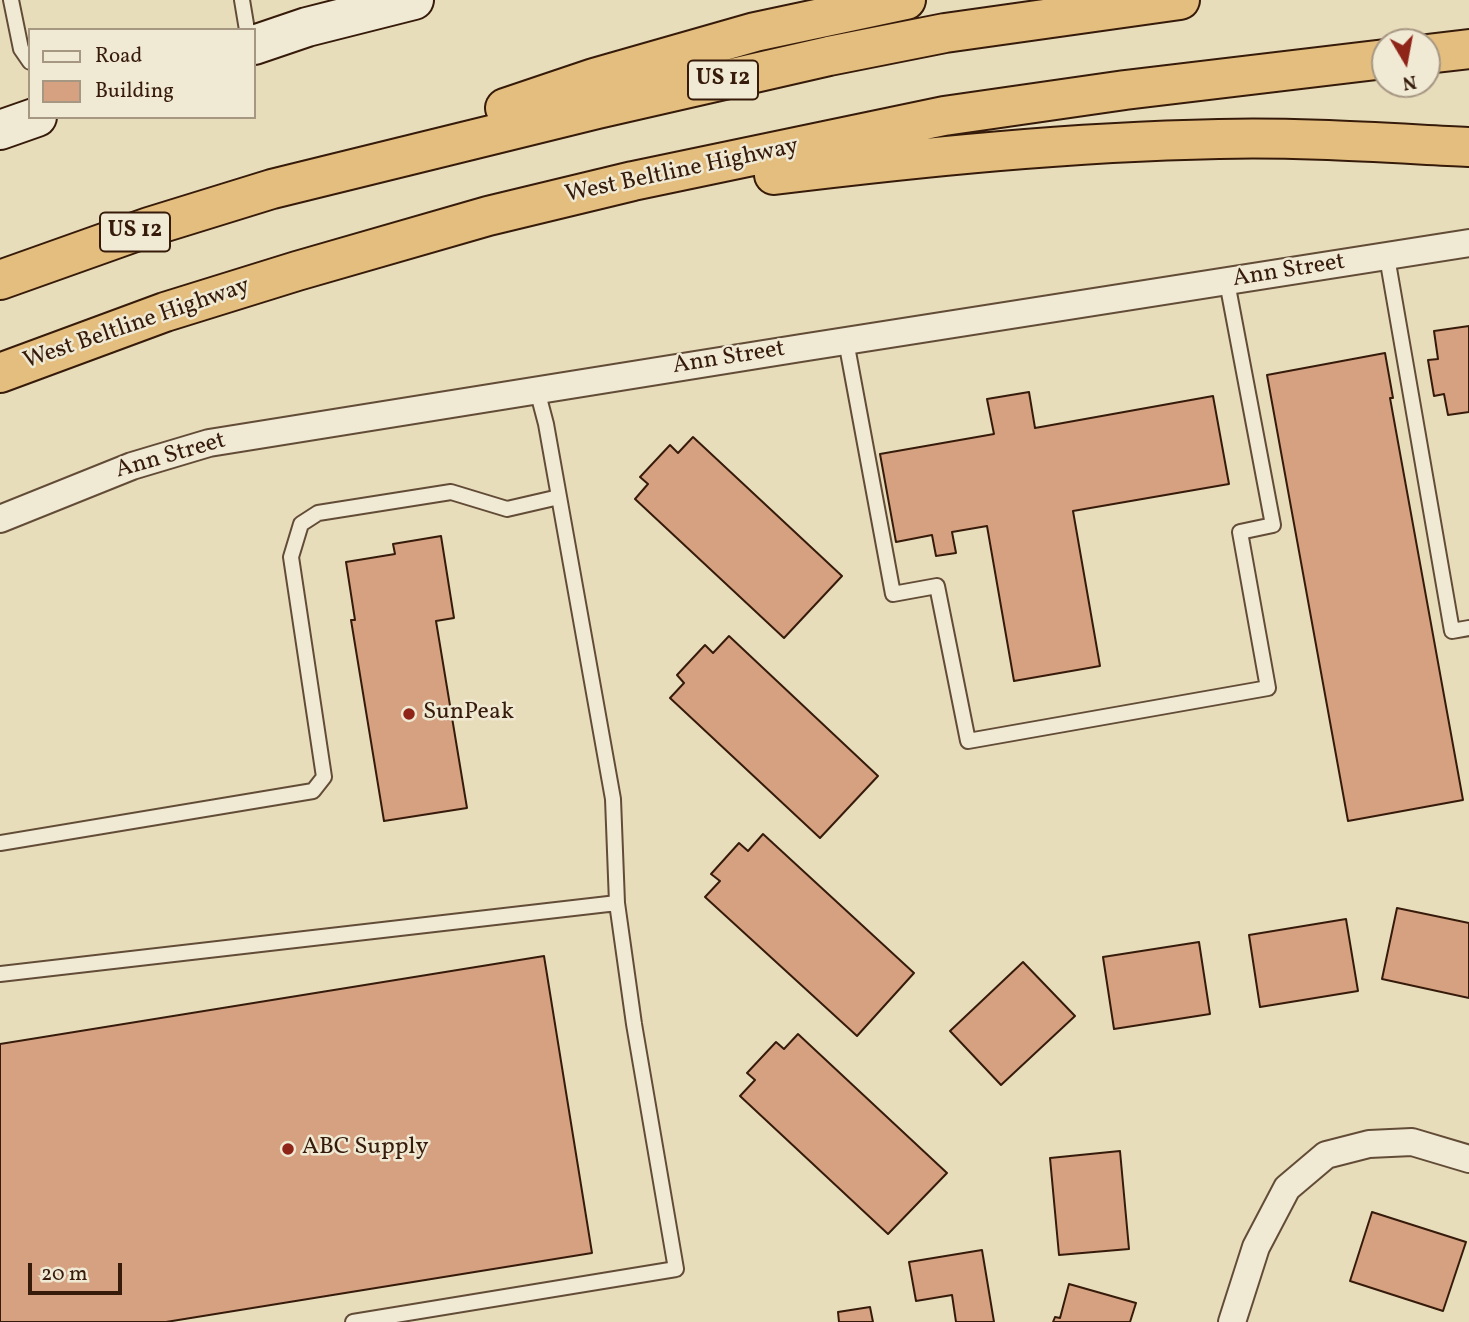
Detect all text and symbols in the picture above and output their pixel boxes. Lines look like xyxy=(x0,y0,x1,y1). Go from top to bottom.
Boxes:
legend xyxy=(28,28,256,119)
north arrow xyxy=(1371,28,1441,98)
text: Road xyxy=(95,42,142,71)
road number: US 12 xyxy=(688,60,758,100)
text: N xyxy=(1400,68,1418,96)
text: Building xyxy=(95,77,174,106)
street label: West Beltline Highway xyxy=(563,133,801,211)
road number: US 12 xyxy=(100,213,170,252)
street label: Ann Street xyxy=(1231,249,1347,295)
street label: West Beltline Highway xyxy=(20,273,254,377)
street label: Ann Street xyxy=(671,336,787,382)
street label: Ann Street xyxy=(113,428,229,486)
place label: SunPeak xyxy=(423,700,514,728)
marker: SunPeak xyxy=(401,706,417,722)
place label: ABC Supply xyxy=(302,1135,429,1163)
marker: ABC Supply xyxy=(280,1141,296,1157)
scale bar xyxy=(32,1248,126,1292)
text: 20 m xyxy=(41,1260,87,1289)

